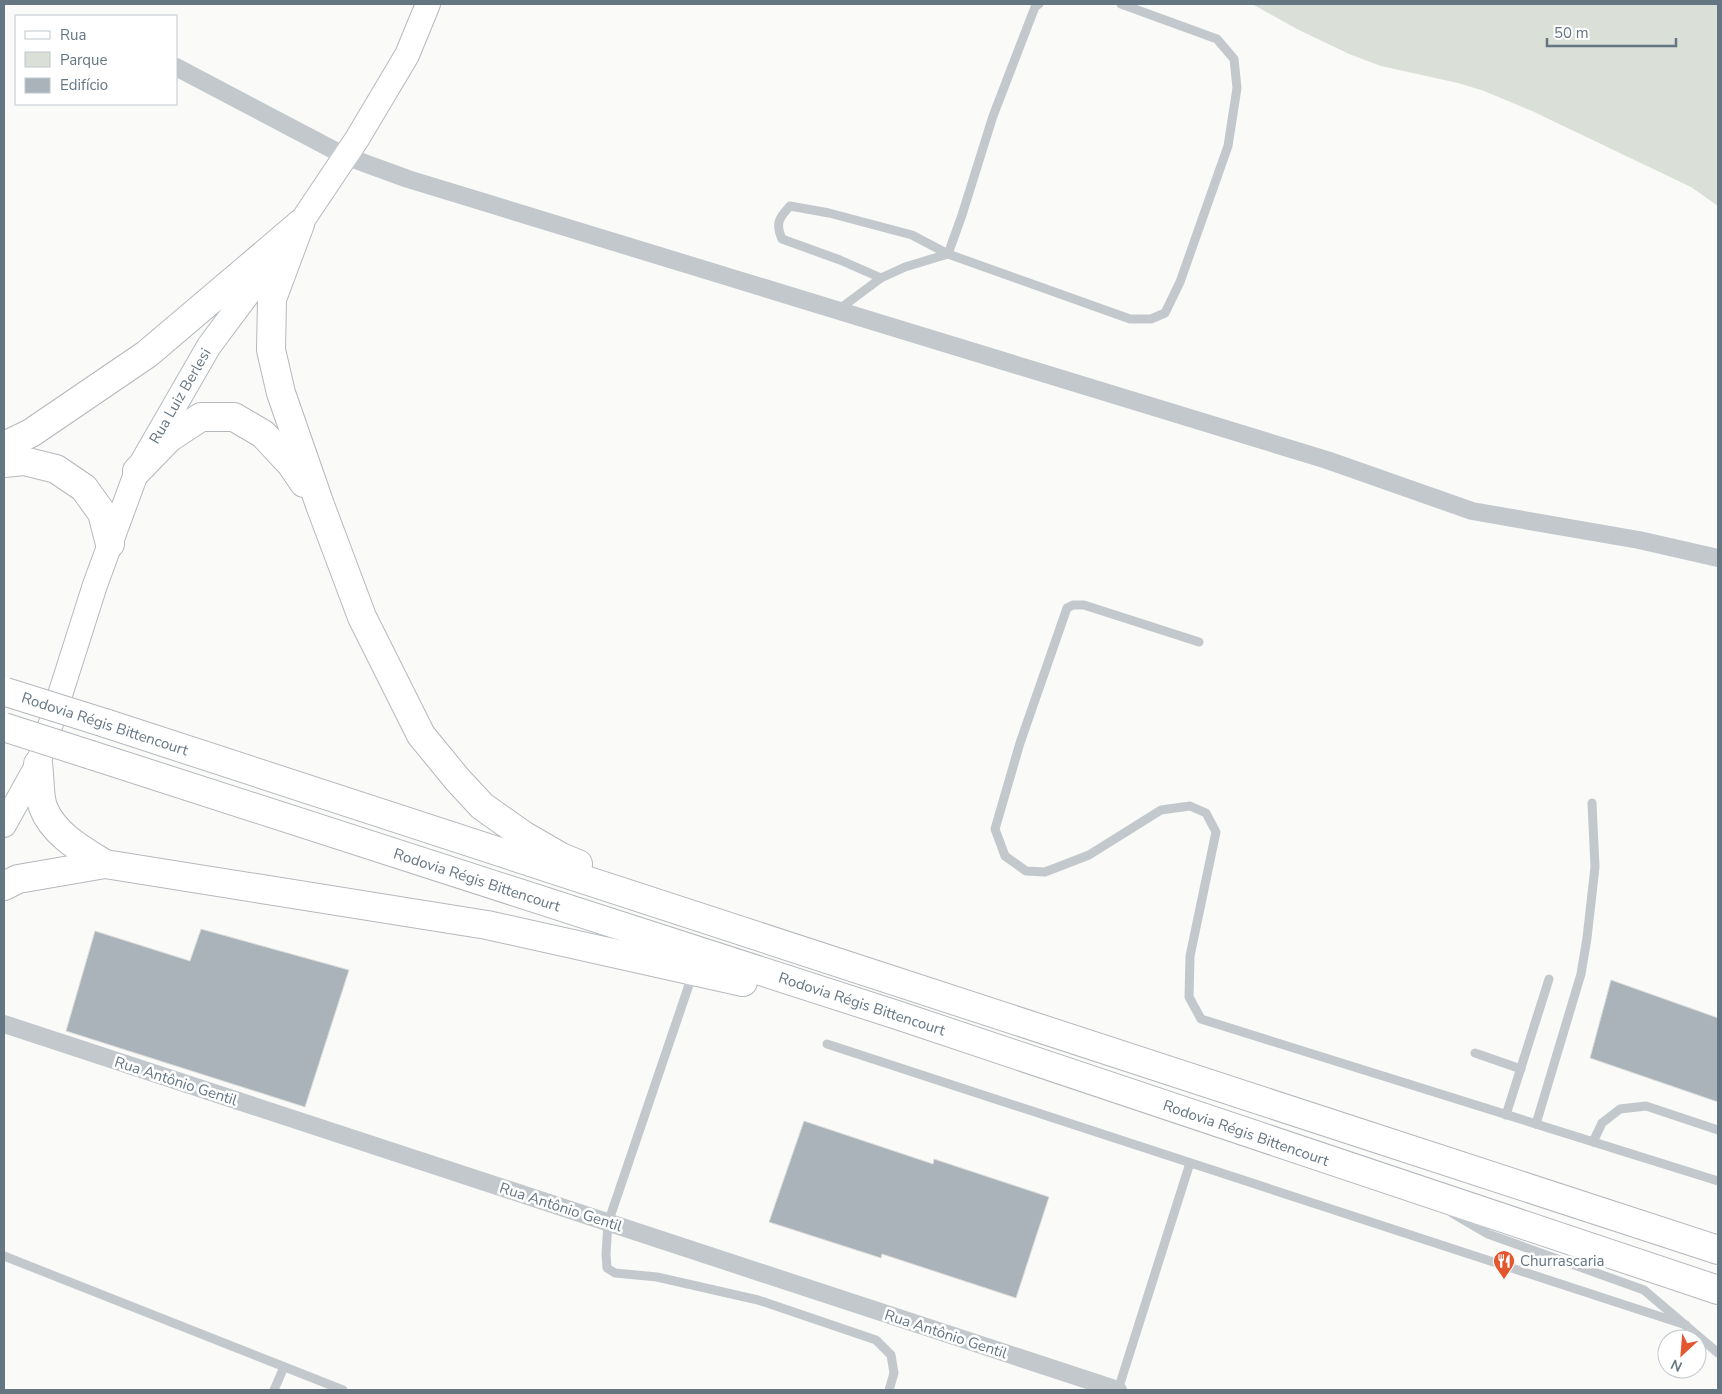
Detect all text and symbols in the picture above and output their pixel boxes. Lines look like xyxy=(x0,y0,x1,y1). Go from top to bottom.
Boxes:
legend xyxy=(15,15,178,105)
scale bar xyxy=(1547,15,1676,47)
text: 50 m xyxy=(1554,23,1589,43)
text: Rua xyxy=(60,25,86,45)
text: Parque xyxy=(60,50,108,70)
text: Edifício xyxy=(60,75,108,95)
street label: Rua Luiz Berlesi xyxy=(144,344,216,448)
street label: Rodovia Régis Bittencourt xyxy=(19,688,192,761)
street label: Rodovia Régis Bittencourt xyxy=(391,844,564,917)
street label: Rodovia Régis Bittencourt xyxy=(776,968,949,1041)
street label: Rua Antônio Gentil xyxy=(112,1052,240,1110)
street label: Rodovia Régis Bittencourt xyxy=(1160,1095,1332,1171)
street label: Rua Antônio Gentil xyxy=(497,1178,625,1236)
restaurant icon: Churrascaria xyxy=(1492,1249,1516,1280)
place label: Churrascaria xyxy=(1520,1251,1605,1271)
street label: Rua Antônio Gentil xyxy=(882,1305,1010,1363)
north arrow xyxy=(1657,1329,1707,1379)
text: N xyxy=(1668,1354,1685,1376)

